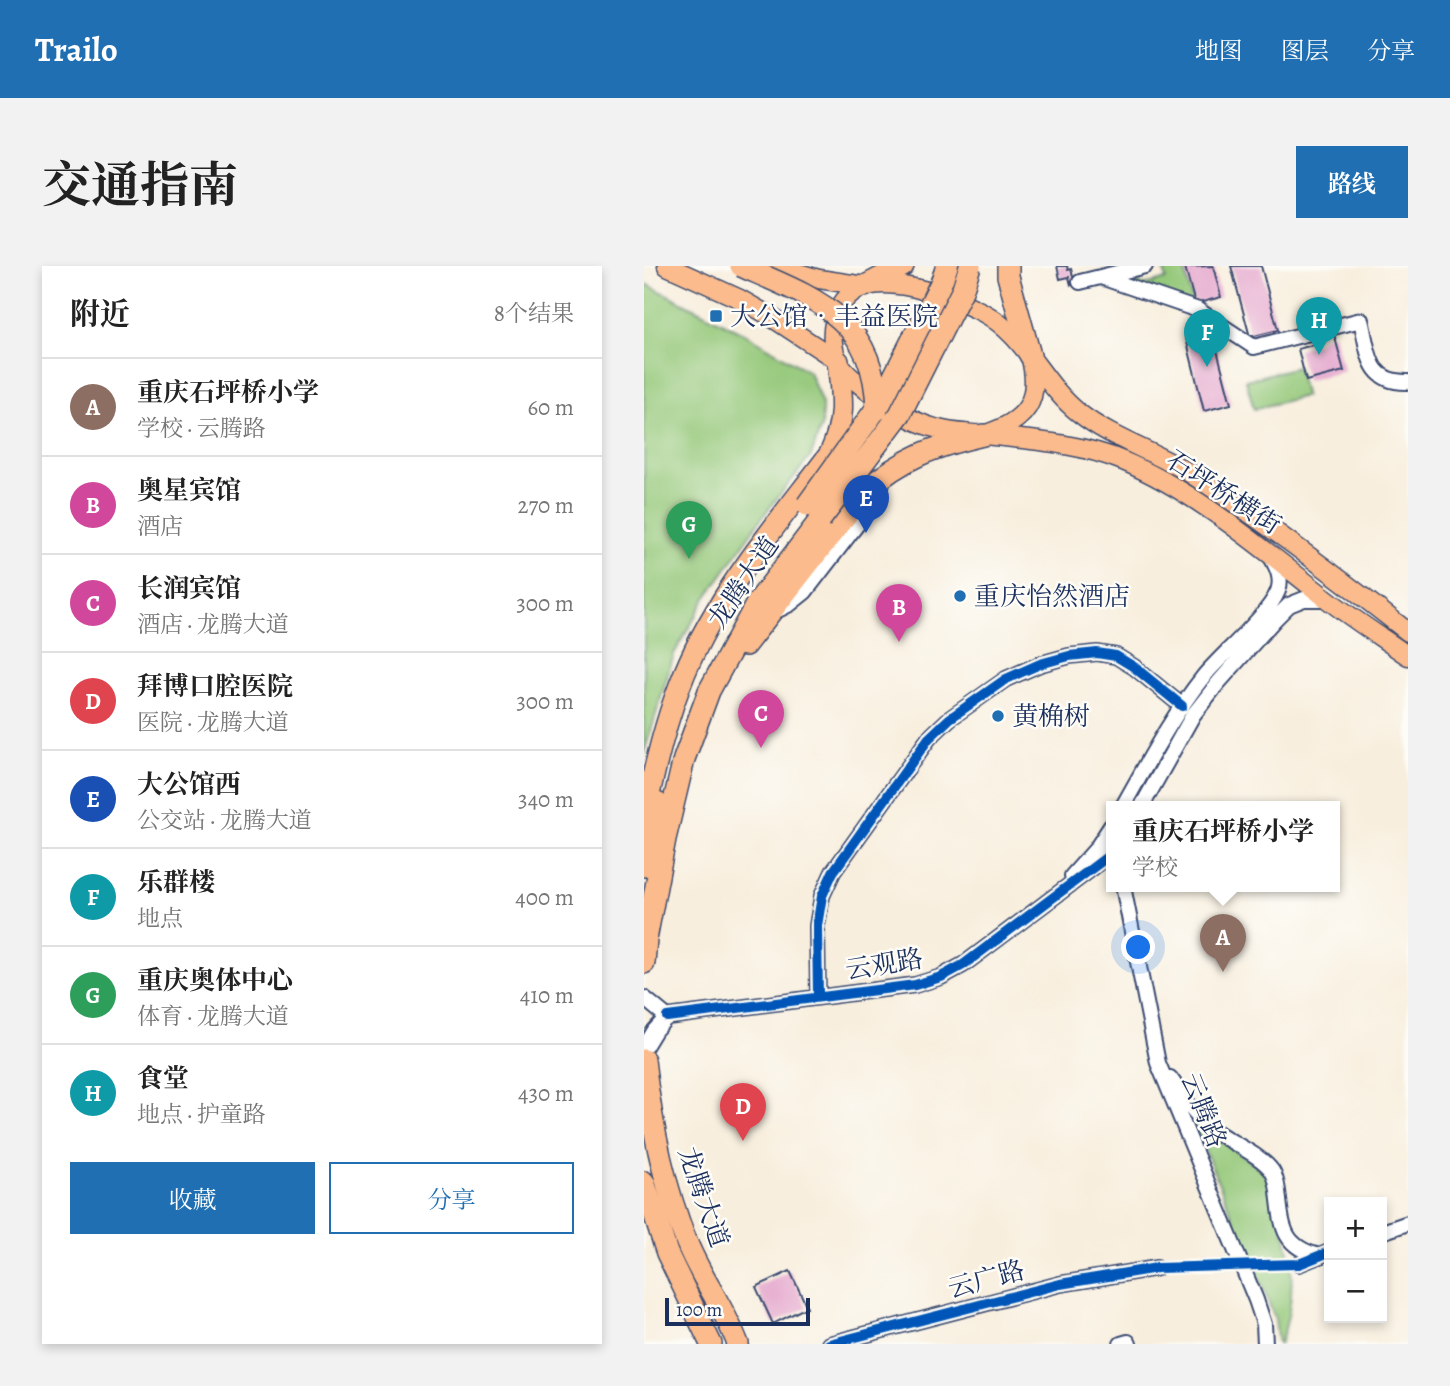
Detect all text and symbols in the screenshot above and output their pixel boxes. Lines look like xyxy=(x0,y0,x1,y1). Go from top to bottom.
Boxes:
text: Trailo xyxy=(35,27,118,72)
text: 地图 xyxy=(1195,35,1243,67)
text: 图层 xyxy=(1281,35,1329,67)
text: 分享 xyxy=(1367,35,1415,67)
button: 路线 xyxy=(1296,146,1408,218)
text: 交通指南 xyxy=(42,152,238,219)
text: 附近 xyxy=(70,294,130,334)
pin: H xyxy=(1296,297,1342,355)
text: 8个结果 xyxy=(494,298,574,329)
place label: 大公馆‧丰益医院 xyxy=(730,299,938,334)
marker: 大公馆‧丰益医院 xyxy=(708,308,724,324)
pin: F xyxy=(1184,309,1230,367)
text: 重庆石坪桥小学 xyxy=(137,375,319,410)
text: A xyxy=(86,392,100,423)
text: 60 m xyxy=(527,392,574,423)
text: 学校 · 云腾路 xyxy=(137,413,266,444)
street label: 石坪桥横街 xyxy=(1160,442,1288,543)
text: 奥星宾馆 xyxy=(137,473,241,508)
pin: E xyxy=(843,475,889,533)
text: B xyxy=(86,490,100,521)
text: 270 m xyxy=(517,490,574,521)
pin: G xyxy=(666,501,712,559)
text: 酒店 xyxy=(137,511,183,542)
street label: 龙腾大道 xyxy=(700,529,787,635)
text: 长润宾馆 xyxy=(137,571,241,606)
place label: 重庆怡然酒店 xyxy=(974,579,1130,614)
pin: B xyxy=(876,584,922,642)
text: C xyxy=(86,588,100,619)
text: 300 m xyxy=(516,588,574,619)
marker: 重庆怡然酒店 xyxy=(952,588,968,604)
text: 酒店 · 龙腾大道 xyxy=(137,609,289,640)
text: 拜博口腔医院 xyxy=(137,669,293,704)
text: D xyxy=(85,686,101,717)
text: 300 m xyxy=(516,686,574,717)
pin: C xyxy=(738,690,784,748)
place label: 黄桷树 xyxy=(1012,699,1090,734)
text: 医院 · 龙腾大道 xyxy=(137,707,289,738)
marker: 黄桷树 xyxy=(990,708,1006,724)
text: 大公馆西 xyxy=(137,767,241,802)
text: E xyxy=(86,784,100,815)
text: 340 m xyxy=(518,784,574,815)
popup xyxy=(1106,801,1340,892)
text: 公交站 · 龙腾大道 xyxy=(137,805,312,836)
text: 重庆石坪桥小学 xyxy=(1132,814,1314,849)
text: 学校 xyxy=(1132,852,1178,883)
text: 乐群楼 xyxy=(137,865,215,900)
text: F xyxy=(87,882,99,913)
text: 400 m xyxy=(515,882,574,913)
text: 地点 xyxy=(137,903,183,934)
pin: A xyxy=(1200,914,1246,972)
your location xyxy=(1121,930,1155,964)
street label: 云观路 xyxy=(843,941,925,988)
text: 重庆奥体中心 xyxy=(137,963,293,998)
text: G xyxy=(85,980,101,1011)
text: 410 m xyxy=(520,980,574,1011)
text: 体育 · 龙腾大道 xyxy=(137,1001,289,1032)
text: 食堂 xyxy=(137,1061,189,1096)
street label: 云腾路 xyxy=(1173,1067,1234,1153)
text: H xyxy=(84,1078,102,1109)
text: 430 m xyxy=(518,1078,574,1109)
pin: D xyxy=(720,1083,766,1141)
text: 地点 · 护童路 xyxy=(137,1099,266,1130)
street label: 龙腾大道 xyxy=(670,1142,737,1252)
button: 收藏 xyxy=(70,1162,315,1234)
button: 分享 xyxy=(329,1162,574,1234)
map controls xyxy=(1324,1197,1387,1323)
button: + xyxy=(1324,1197,1387,1260)
street label: 云广路 xyxy=(944,1252,1028,1306)
button: − xyxy=(1324,1260,1387,1323)
scale bar xyxy=(665,1295,810,1327)
text: 100 m xyxy=(676,1297,722,1323)

